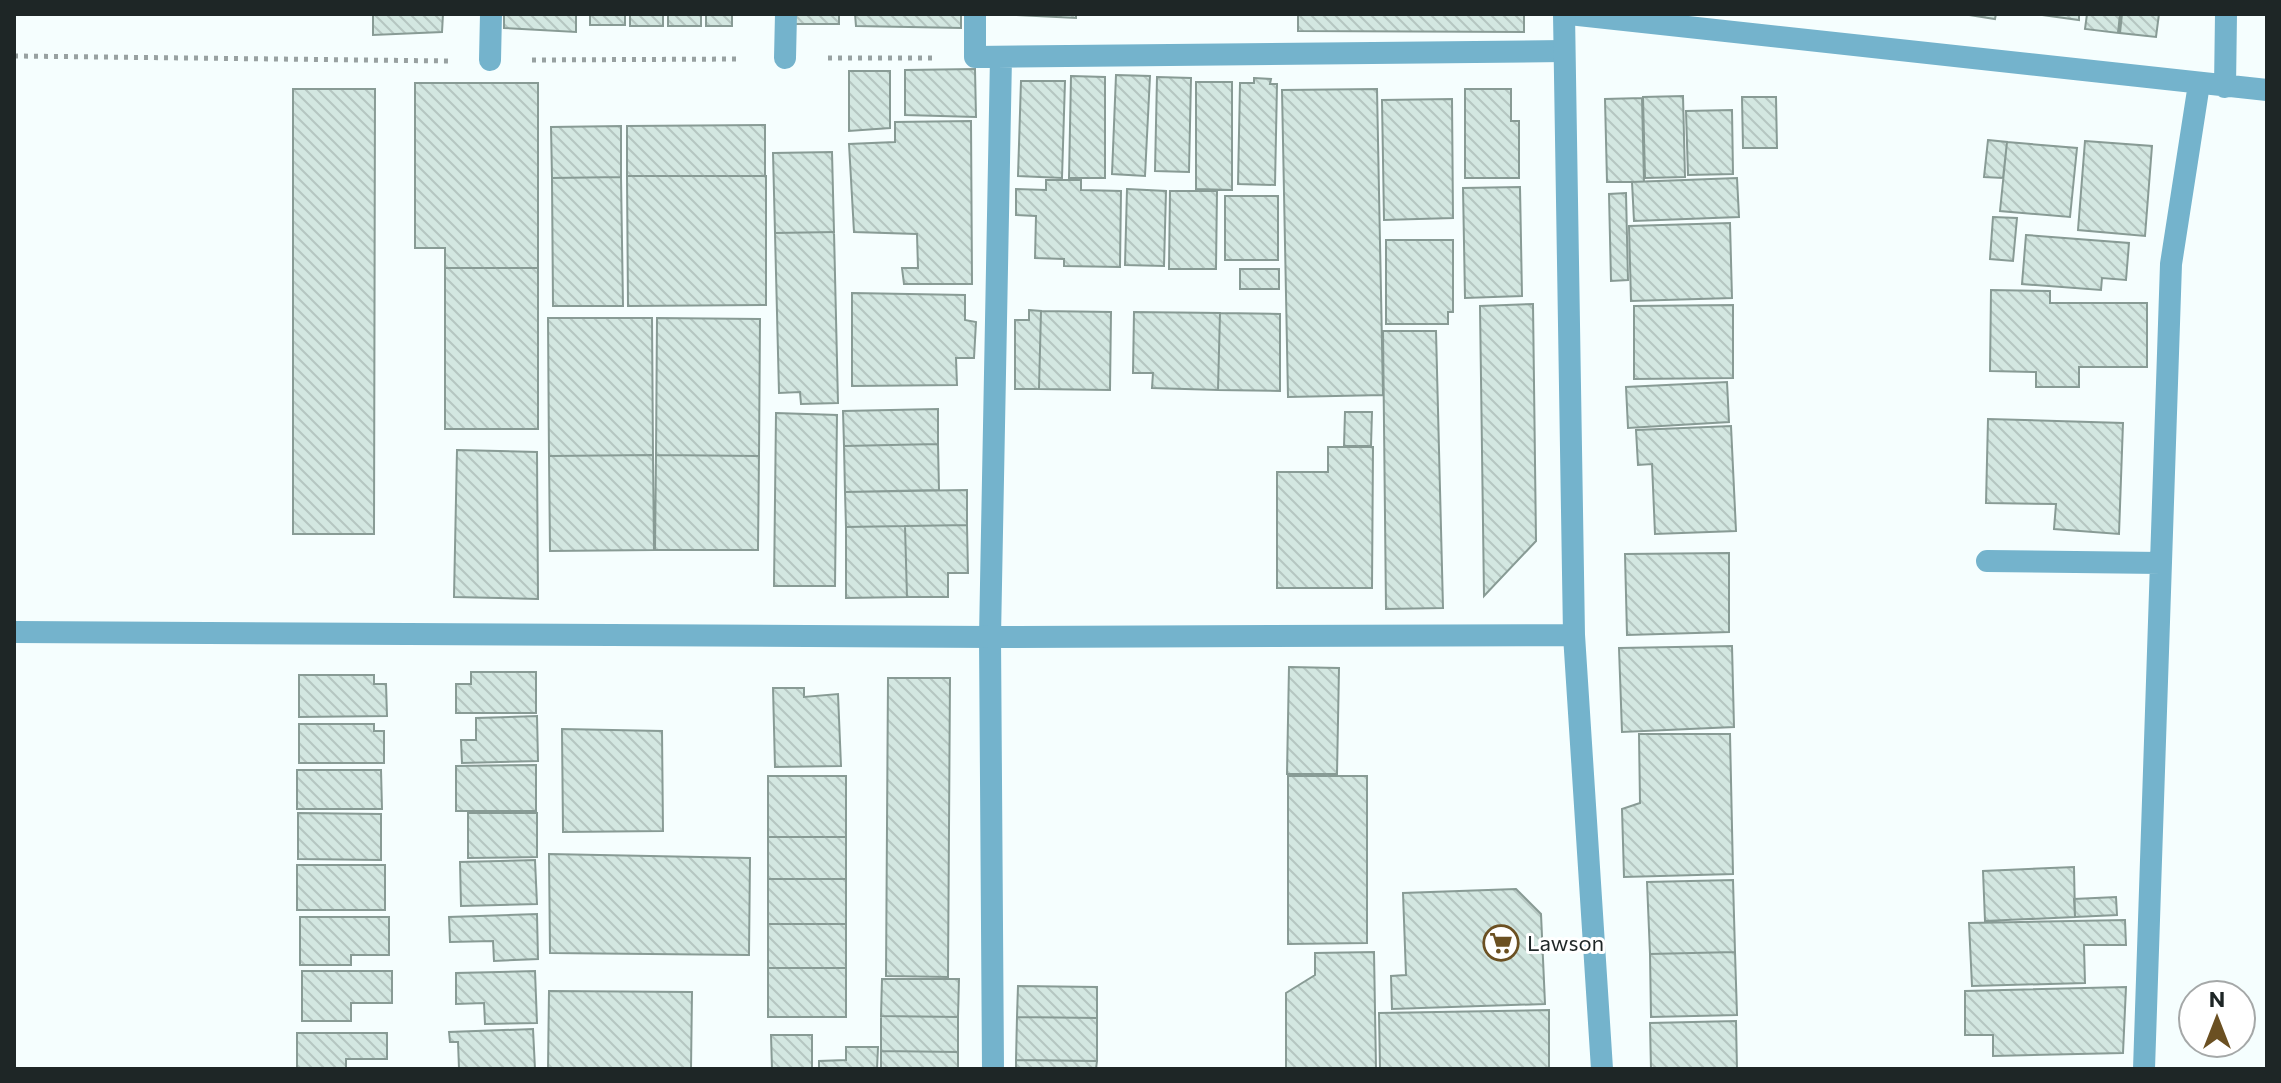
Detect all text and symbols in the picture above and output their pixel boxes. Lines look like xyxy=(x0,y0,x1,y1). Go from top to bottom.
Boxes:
supermarket icon: Lawson xyxy=(1482,924,1520,962)
place label: Lawson xyxy=(1527,929,1604,956)
north arrow xyxy=(2177,979,2257,1059)
text: N xyxy=(2209,985,2225,1012)

